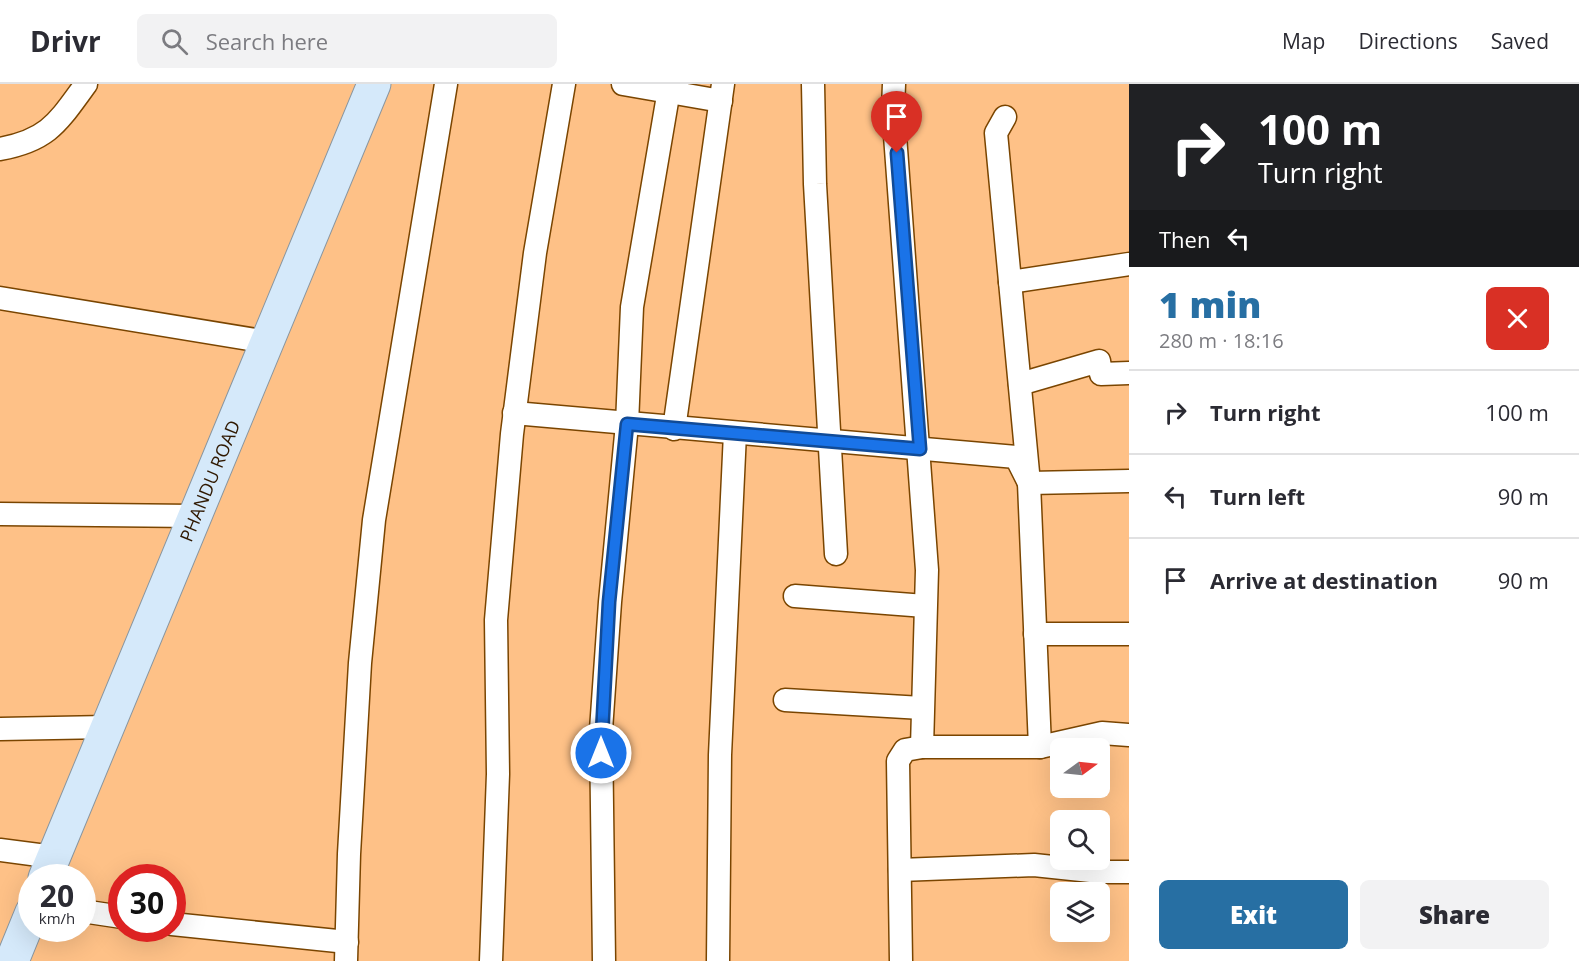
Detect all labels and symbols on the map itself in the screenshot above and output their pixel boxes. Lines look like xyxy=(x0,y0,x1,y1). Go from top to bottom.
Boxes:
pin xyxy=(871,91,922,153)
street label: PHANDU ROAD xyxy=(174,416,245,545)
position arrow xyxy=(569,721,633,785)
north arrow xyxy=(1050,738,1110,798)
speed limit sign: 30 xyxy=(108,864,186,942)

